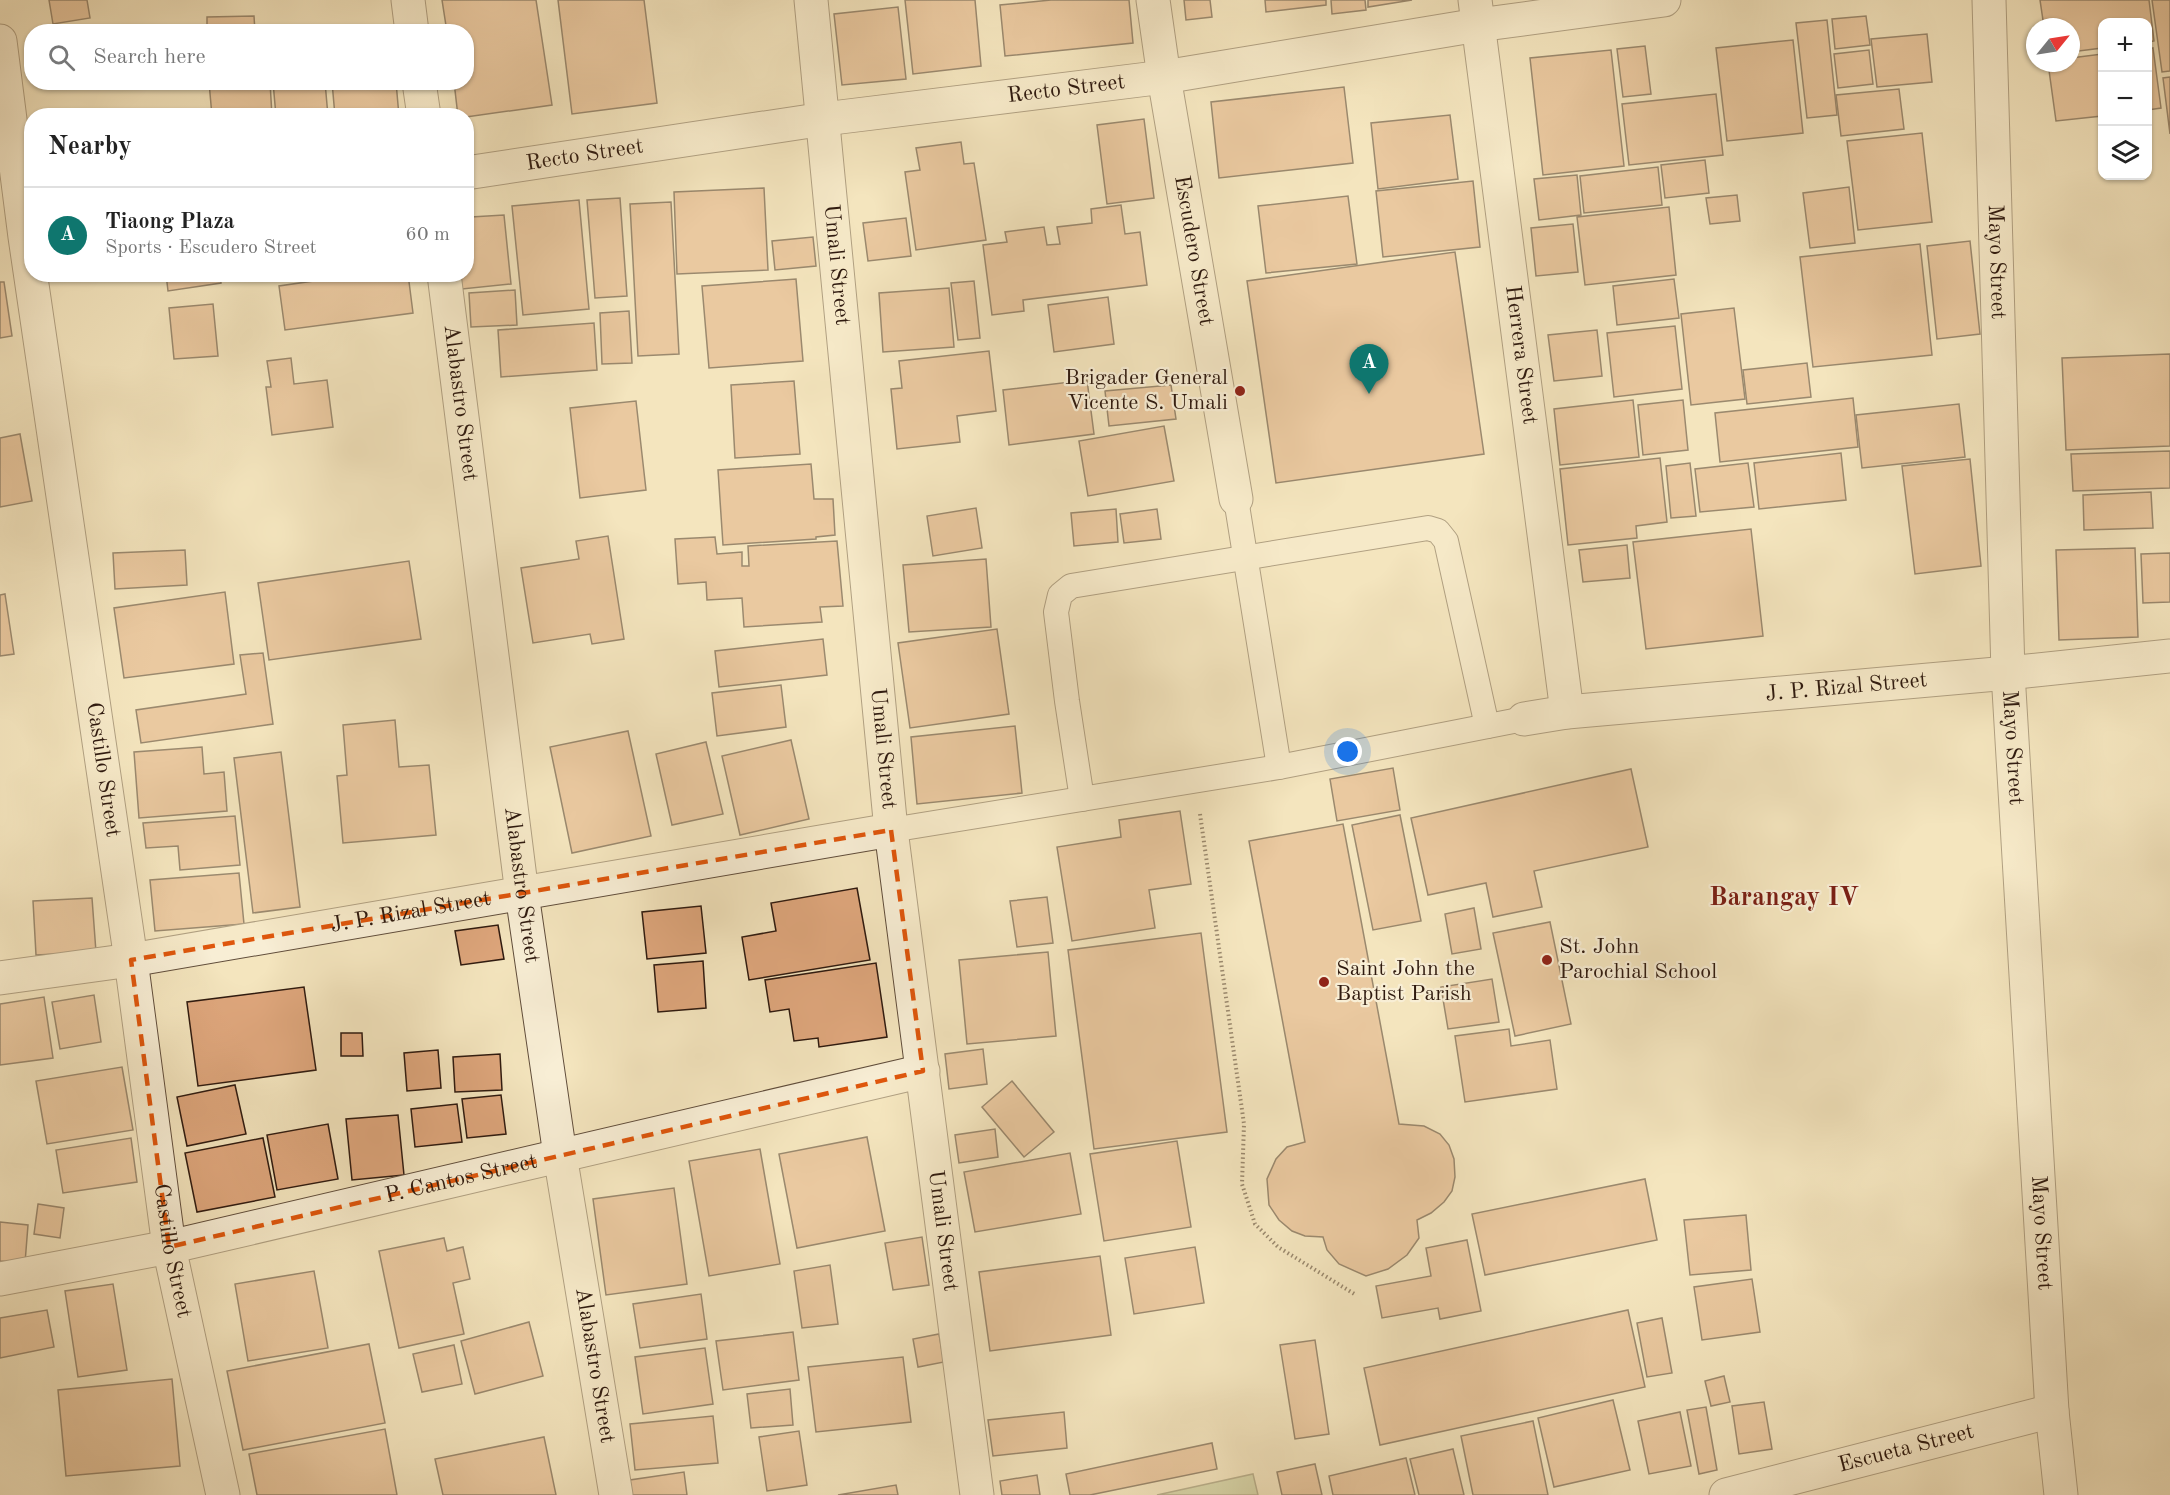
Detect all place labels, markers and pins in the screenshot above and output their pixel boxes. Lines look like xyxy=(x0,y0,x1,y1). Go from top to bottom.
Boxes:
pin: A xyxy=(1350,344,1388,394)
place label: Brigader General Vicente S. Umali xyxy=(1065,367,1228,414)
marker: Brigader General Vicente S. Umali xyxy=(1233,384,1247,398)
place label: St. John Parochial School xyxy=(1559,936,1717,983)
marker: St. John Parochial School xyxy=(1540,953,1554,967)
place label: Saint John the Baptist Parish xyxy=(1336,958,1475,1005)
marker: Saint John the Baptist Parish xyxy=(1317,975,1331,989)

